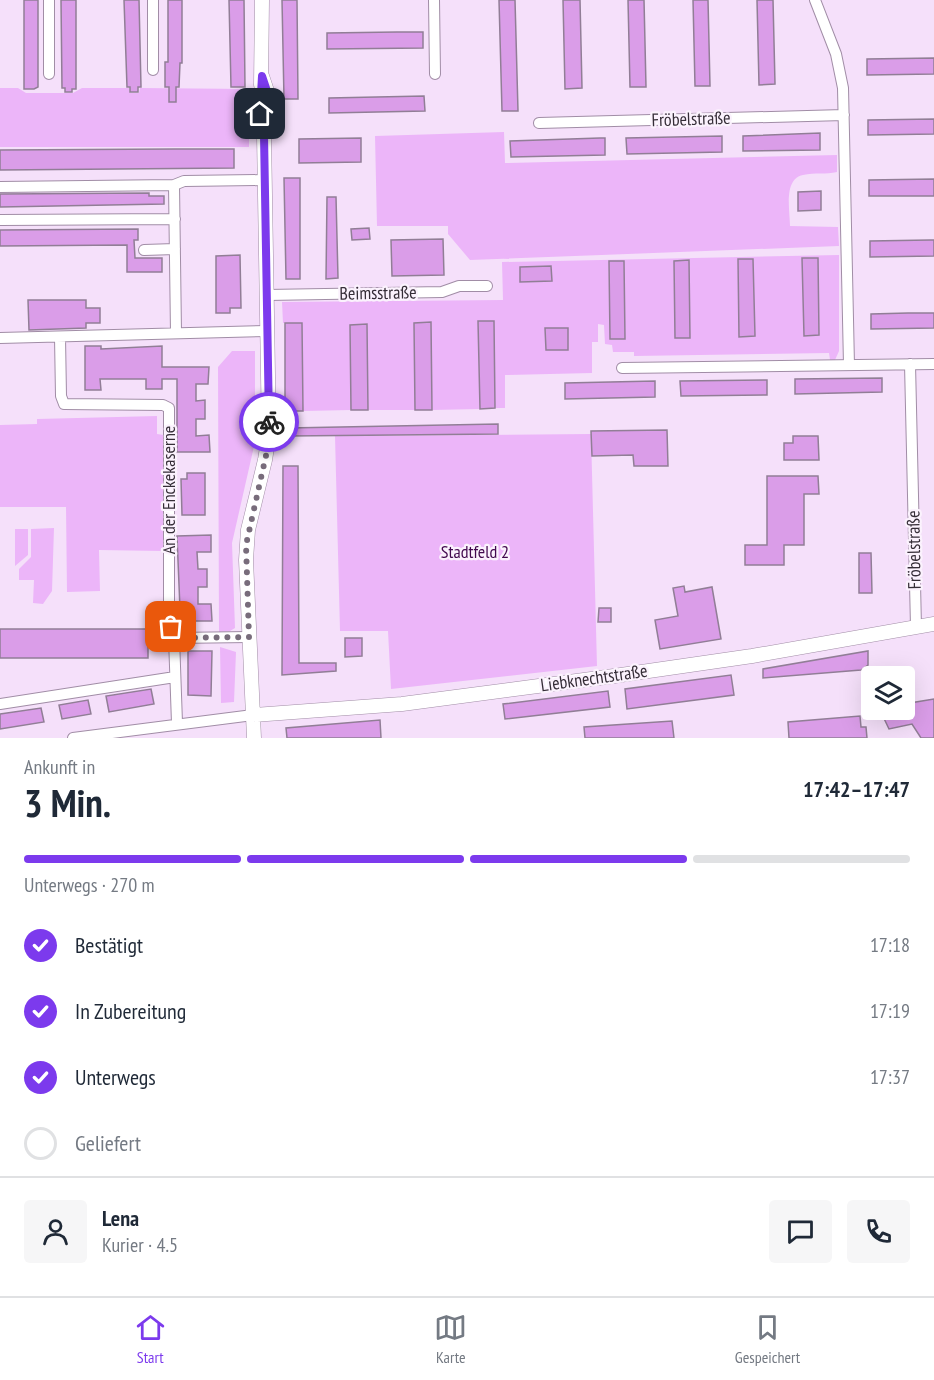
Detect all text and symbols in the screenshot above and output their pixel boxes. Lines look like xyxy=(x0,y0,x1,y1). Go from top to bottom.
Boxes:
pin xyxy=(234,88,285,139)
icon: home xyxy=(243,97,276,130)
street label: Fröbelstraße xyxy=(651,106,731,131)
street label: Beimsstraße xyxy=(339,280,417,305)
courier xyxy=(239,392,299,452)
icon: bike xyxy=(253,406,286,439)
street label: An der Enckekaserne xyxy=(157,426,180,554)
street label: Fröbelstraße xyxy=(901,510,926,590)
park label: Stadtfeld 2 xyxy=(441,540,509,563)
pin xyxy=(145,601,196,652)
icon: bag xyxy=(154,610,187,643)
street label: Liebknechtstraße xyxy=(539,659,649,696)
map controls xyxy=(861,666,915,720)
button: layers xyxy=(861,666,915,720)
text: Ankunft in xyxy=(24,754,95,780)
text: 17:42–17:47 xyxy=(803,775,910,803)
text: 3 Min. xyxy=(24,777,111,828)
text: Unterwegs · 270 m xyxy=(24,872,154,898)
icon: check xyxy=(24,929,57,962)
text: Bestätigt xyxy=(75,931,143,959)
text: 17:18 xyxy=(870,932,910,958)
icon: check xyxy=(24,995,57,1028)
text: In Zubereitung xyxy=(75,997,186,1025)
text: 17:19 xyxy=(870,998,910,1024)
icon: check xyxy=(24,1061,57,1094)
text: Unterwegs xyxy=(75,1063,156,1091)
text: 17:37 xyxy=(870,1064,910,1090)
text: Geliefert xyxy=(75,1129,141,1157)
button: person xyxy=(24,1200,87,1263)
button: chat xyxy=(769,1200,832,1263)
button: phone xyxy=(847,1200,910,1263)
text: Lena xyxy=(102,1204,139,1232)
text: Kurier · 4.5 xyxy=(102,1232,178,1258)
tab: Start xyxy=(134,1311,167,1367)
tab: Karte xyxy=(434,1311,467,1367)
tab: Gespeichert xyxy=(735,1311,800,1367)

